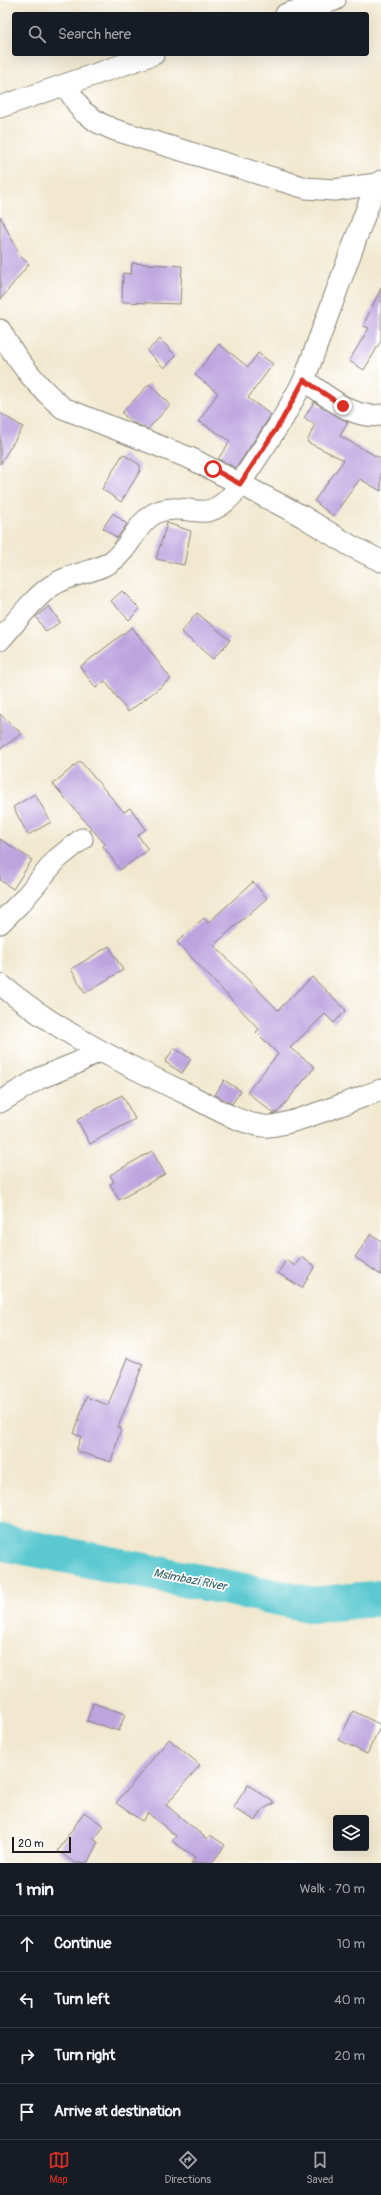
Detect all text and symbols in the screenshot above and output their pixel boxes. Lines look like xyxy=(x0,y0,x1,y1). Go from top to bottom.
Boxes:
search box xyxy=(12,12,369,56)
icon: search xyxy=(26,23,48,45)
text: Search here xyxy=(58,25,131,44)
route end xyxy=(334,397,352,415)
route start xyxy=(204,460,222,478)
water label: Msimbazi River xyxy=(152,1566,229,1595)
map controls xyxy=(333,1815,369,1851)
button: layers xyxy=(333,1815,369,1851)
scale bar xyxy=(12,1835,71,1854)
text: 20 m xyxy=(18,1837,44,1850)
text: 1 min xyxy=(16,1879,54,1900)
text: Walk · 70 m xyxy=(299,1881,365,1897)
icon: ahead xyxy=(16,1933,38,1955)
text: Continue xyxy=(54,1934,112,1953)
text: 10 m xyxy=(337,1936,365,1952)
icon: left xyxy=(16,1989,38,2011)
text: Turn left xyxy=(54,1990,110,2009)
text: 40 m xyxy=(334,1992,365,2008)
icon: right xyxy=(16,2045,38,2067)
text: Turn right xyxy=(54,2046,115,2065)
text: 20 m xyxy=(334,2048,365,2064)
icon: arrive xyxy=(16,2101,38,2123)
text: Arrive at destination xyxy=(54,2102,181,2121)
tab: Map xyxy=(48,2149,70,2186)
tab: Directions xyxy=(165,2149,211,2186)
tab: Saved xyxy=(306,2149,333,2186)

